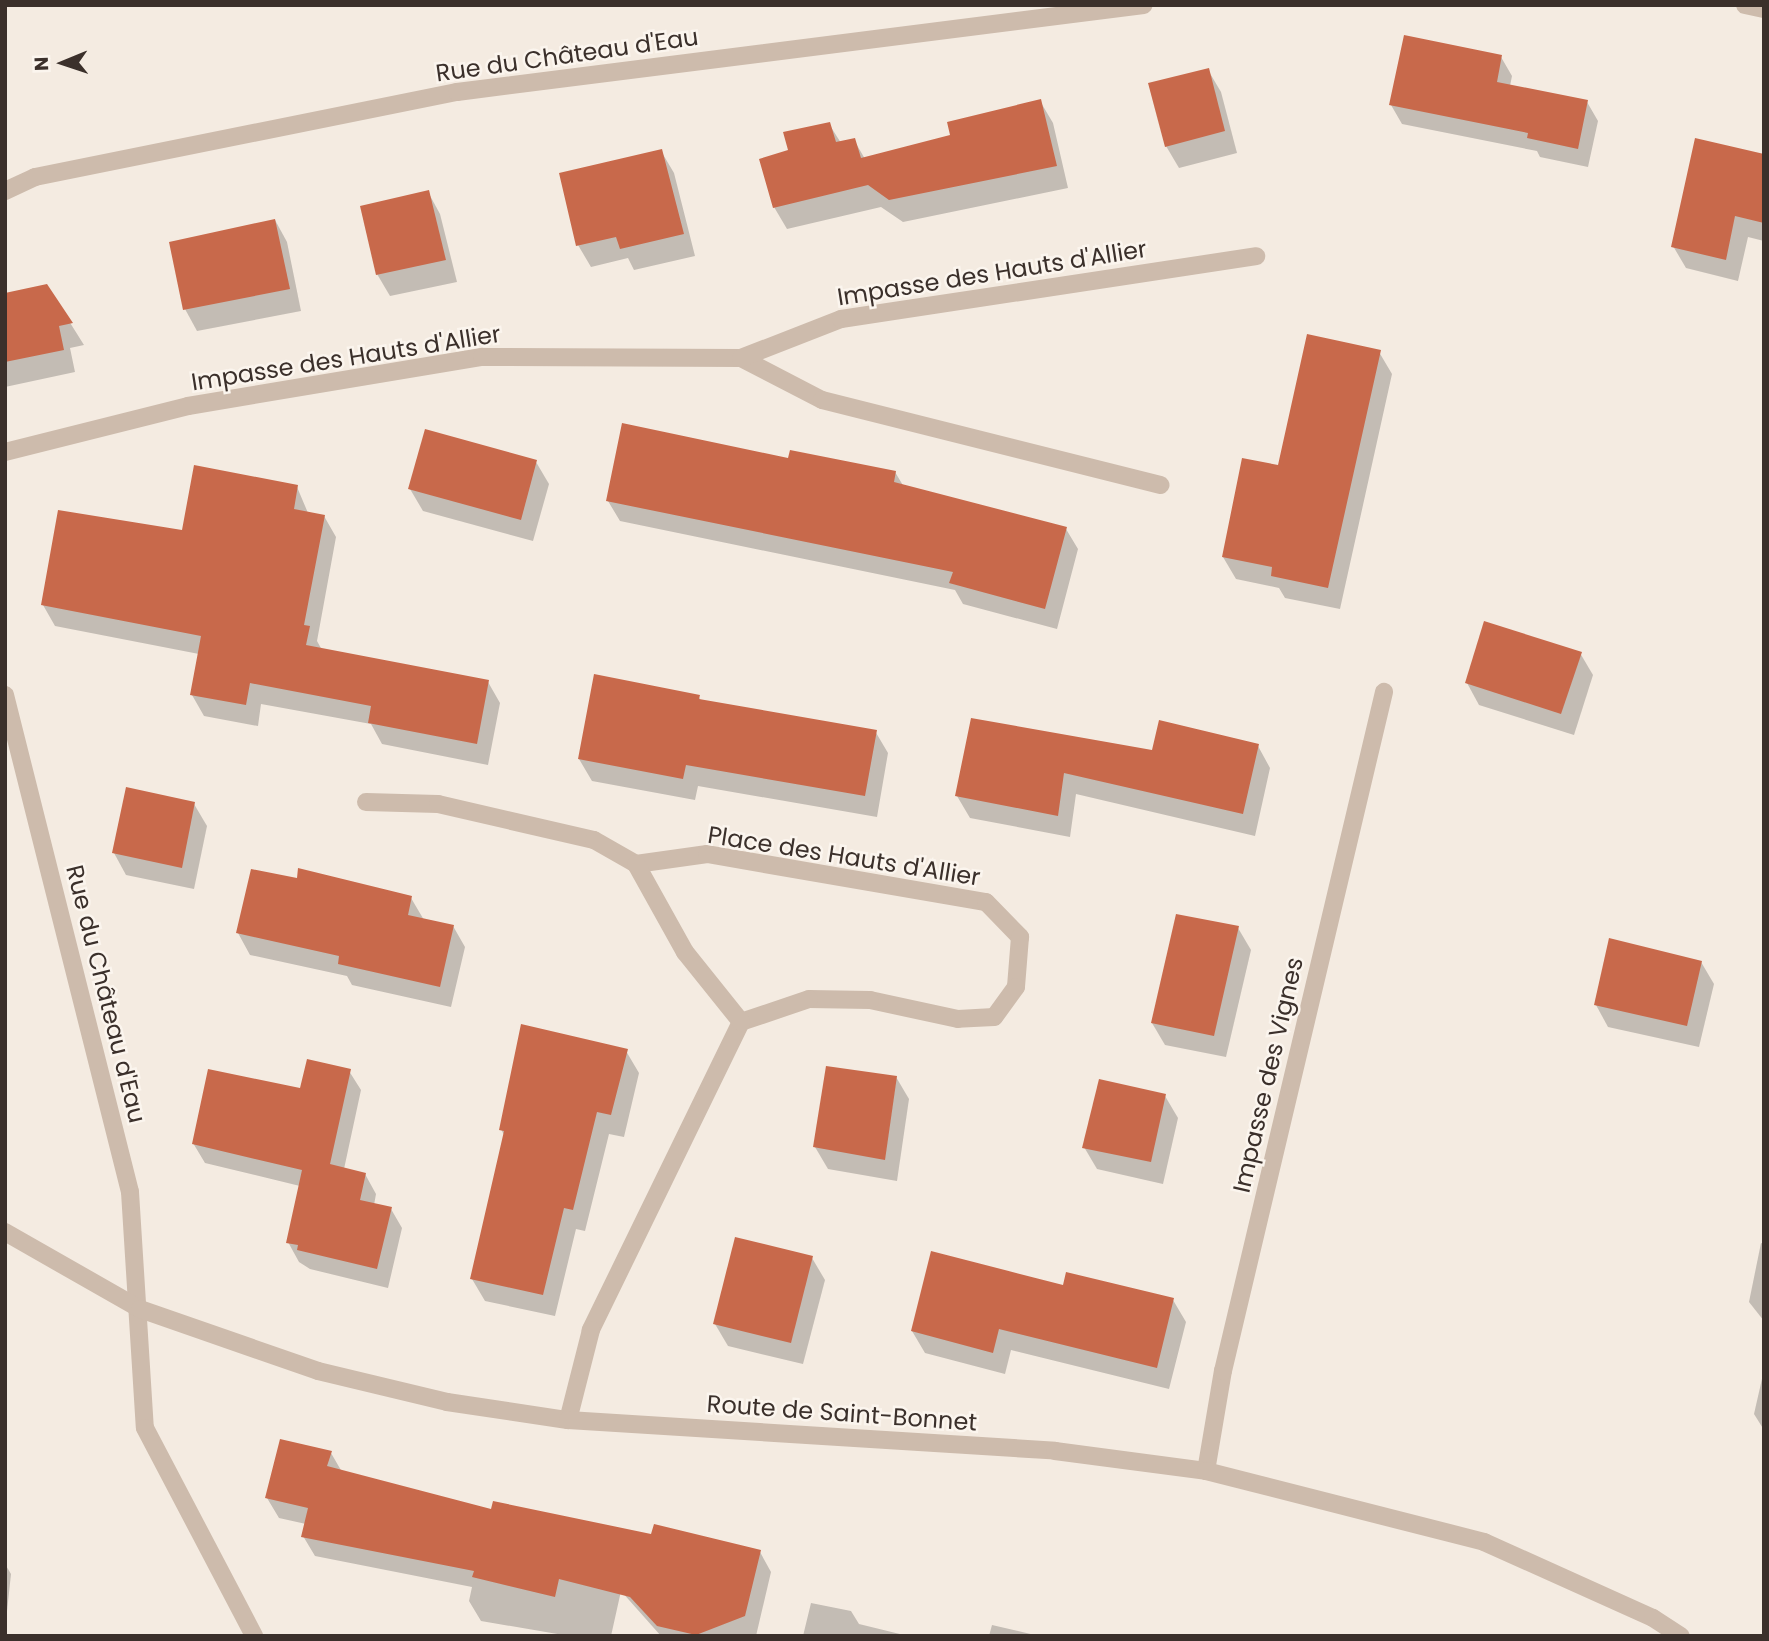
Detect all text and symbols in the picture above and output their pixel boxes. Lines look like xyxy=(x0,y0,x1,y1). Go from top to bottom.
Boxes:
street label: Rue du Château d'Eau xyxy=(434,22,700,88)
north arrow xyxy=(28,28,98,98)
text: N xyxy=(28,56,55,71)
street label: Impasse des Hauts d'Allier xyxy=(835,234,1149,312)
street label: Impasse des Hauts d'Allier xyxy=(189,319,503,397)
street label: Place des Hauts d'Allier xyxy=(706,820,982,892)
street label: Rue du Château d'Eau xyxy=(60,862,152,1126)
street label: Impasse des Vignes xyxy=(1227,955,1309,1195)
street label: Route de Saint-Bonnet xyxy=(706,1389,978,1437)

